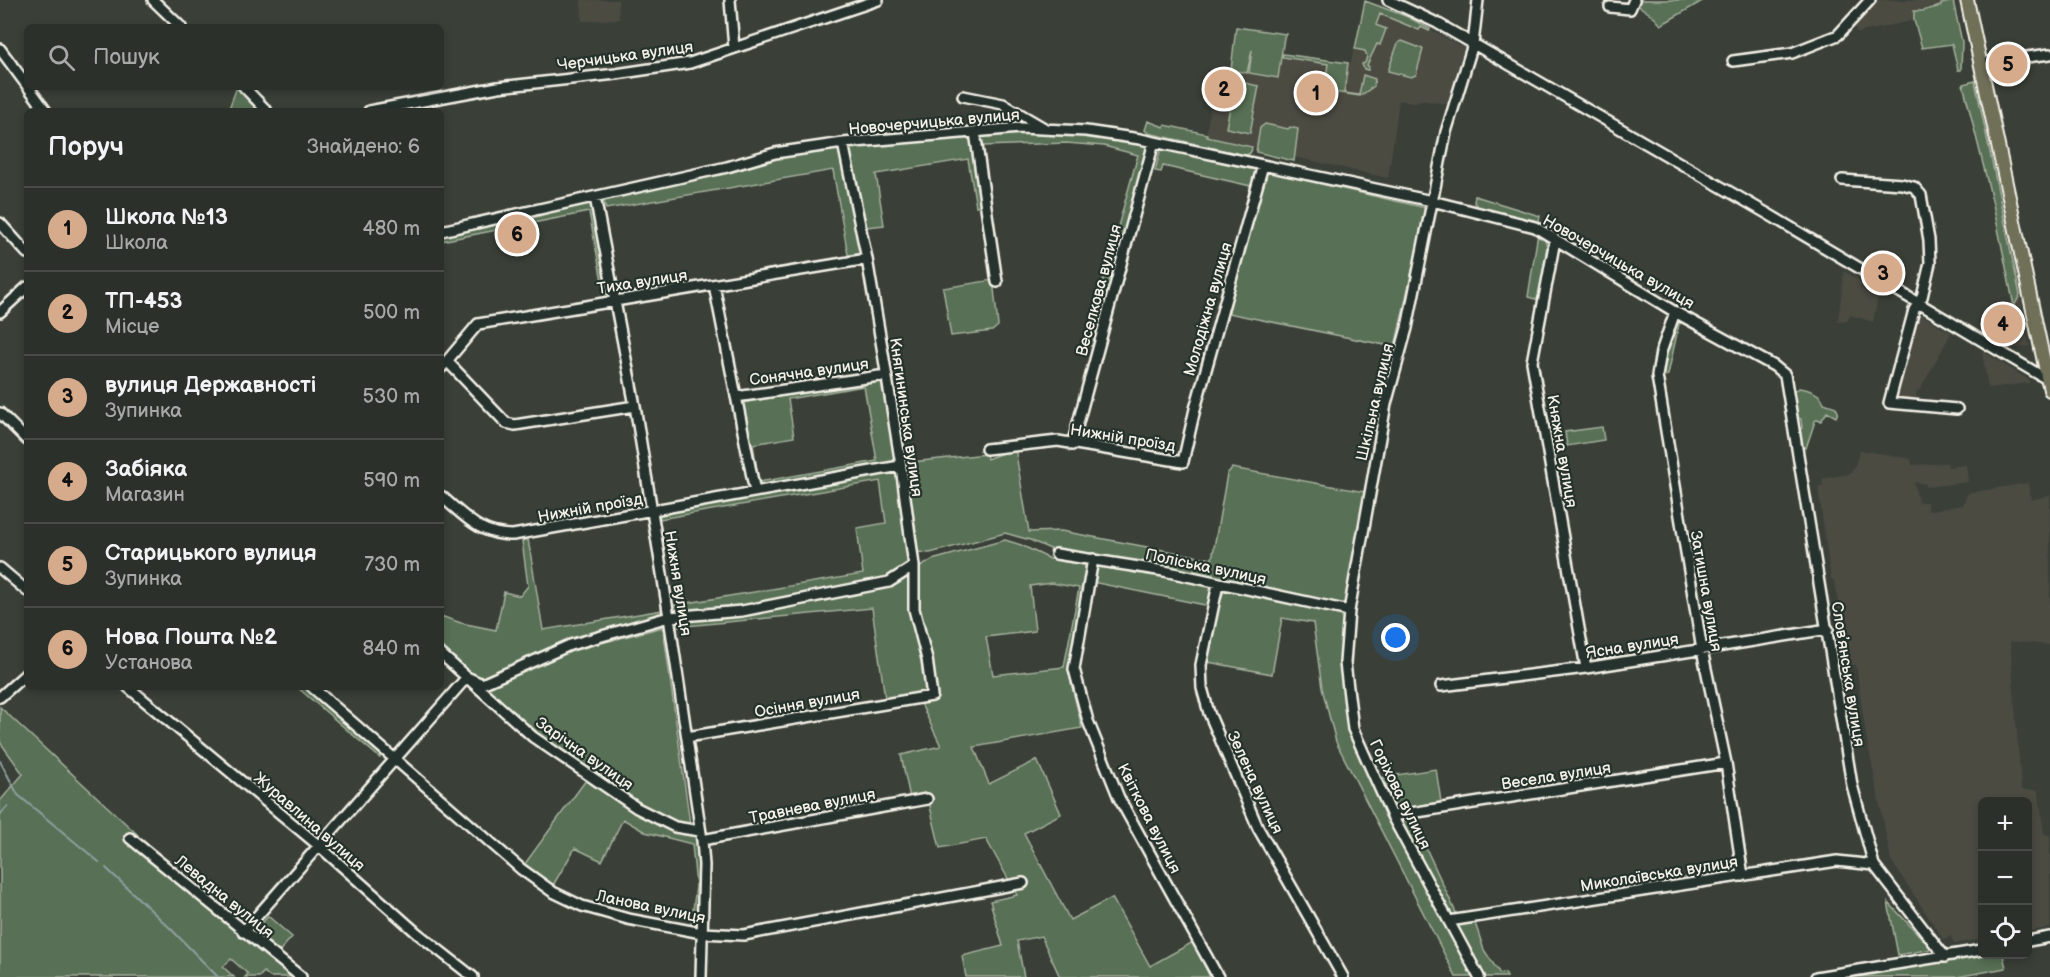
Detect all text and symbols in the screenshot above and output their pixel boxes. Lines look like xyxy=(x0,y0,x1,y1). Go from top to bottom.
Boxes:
search box xyxy=(24,24,444,90)
street label: Черчицька вулиця xyxy=(556,38,695,75)
icon: search xyxy=(45,41,78,74)
pin: 5 xyxy=(1988,42,2028,86)
text: Пошук xyxy=(93,44,160,71)
pin: 2 xyxy=(1204,66,1244,112)
pin: 1 xyxy=(1296,70,1336,116)
street label: Новочерчицька вулиця xyxy=(848,106,1021,139)
text: Поруч xyxy=(48,132,124,163)
text: Знайдено: 6 xyxy=(307,135,420,159)
text: Школа №13 xyxy=(105,204,228,231)
street label: Новочерчицька вулиця xyxy=(1539,211,1697,314)
pin: 6 xyxy=(498,212,536,256)
text: 1 xyxy=(63,217,72,241)
text: 480 m xyxy=(362,217,420,241)
street label: Веселкова вулиця xyxy=(1073,222,1126,358)
text: Школа xyxy=(105,231,168,255)
street label: Молодіжна вулиця xyxy=(1180,240,1237,378)
pin: 3 xyxy=(1864,250,1902,296)
street label: Тиха вулиця xyxy=(596,266,689,299)
text: ТП-453 xyxy=(105,288,182,315)
text: 2 xyxy=(62,301,73,325)
text: 500 m xyxy=(363,301,420,325)
pin: 4 xyxy=(1984,302,2022,346)
text: Місце xyxy=(105,315,159,339)
street label: Княгининська вулиця xyxy=(885,336,926,498)
street label: Шкільна вулиця xyxy=(1353,342,1398,463)
street label: Сонячна вулиця xyxy=(748,355,870,390)
text: вулиця Державності xyxy=(105,372,316,399)
text: 3 xyxy=(62,385,73,409)
text: 530 m xyxy=(363,385,420,409)
street label: Княжна вулиця xyxy=(1542,393,1581,509)
text: Зупинка xyxy=(105,399,182,423)
street label: Нижній проїзд xyxy=(1069,421,1177,456)
text: Забіяка xyxy=(105,456,187,483)
text: 4 xyxy=(62,469,73,493)
text: 590 m xyxy=(363,469,420,493)
text: Магазин xyxy=(105,483,185,507)
street label: Нижній проїзд xyxy=(536,490,644,527)
street label: Нижня вулиця xyxy=(660,529,695,637)
street label: Затишна вулиця xyxy=(1686,529,1726,653)
text: Старицького вулиця xyxy=(105,540,317,567)
street label: Поліська вулиця xyxy=(1144,545,1268,590)
text: 5 xyxy=(62,553,73,577)
text: 730 m xyxy=(364,553,420,577)
text: Зупинка xyxy=(105,567,182,591)
street label: Словʼянська вулиця xyxy=(1827,600,1868,748)
your location xyxy=(1381,623,1410,652)
text: Нова Пошта №2 xyxy=(105,624,277,651)
street label: Ясна вулиця xyxy=(1584,630,1680,663)
text: 6 xyxy=(61,637,74,661)
text: 840 m xyxy=(362,637,420,661)
text: Установа xyxy=(105,651,193,675)
street label: Осіння вулиця xyxy=(753,685,862,722)
street label: Зарічна вулиця xyxy=(532,713,637,795)
street label: Зелена вулиця xyxy=(1223,728,1287,837)
street label: Горіхова вулиця xyxy=(1365,737,1434,853)
street label: Весела вулиця xyxy=(1500,758,1613,795)
street label: Квіткова вулиця xyxy=(1113,761,1185,877)
street label: Журавлина вулиця xyxy=(250,769,369,876)
street label: Травнева вулиця xyxy=(747,785,877,828)
map controls xyxy=(1978,797,2032,959)
button: + xyxy=(1978,797,2032,851)
street label: Левадна вулиця xyxy=(170,851,277,943)
button: − xyxy=(1978,851,2032,905)
street label: Миколаївська вулиця xyxy=(1579,853,1740,896)
street label: Ланова вулиця xyxy=(593,886,707,928)
button: locate xyxy=(1978,905,2032,959)

